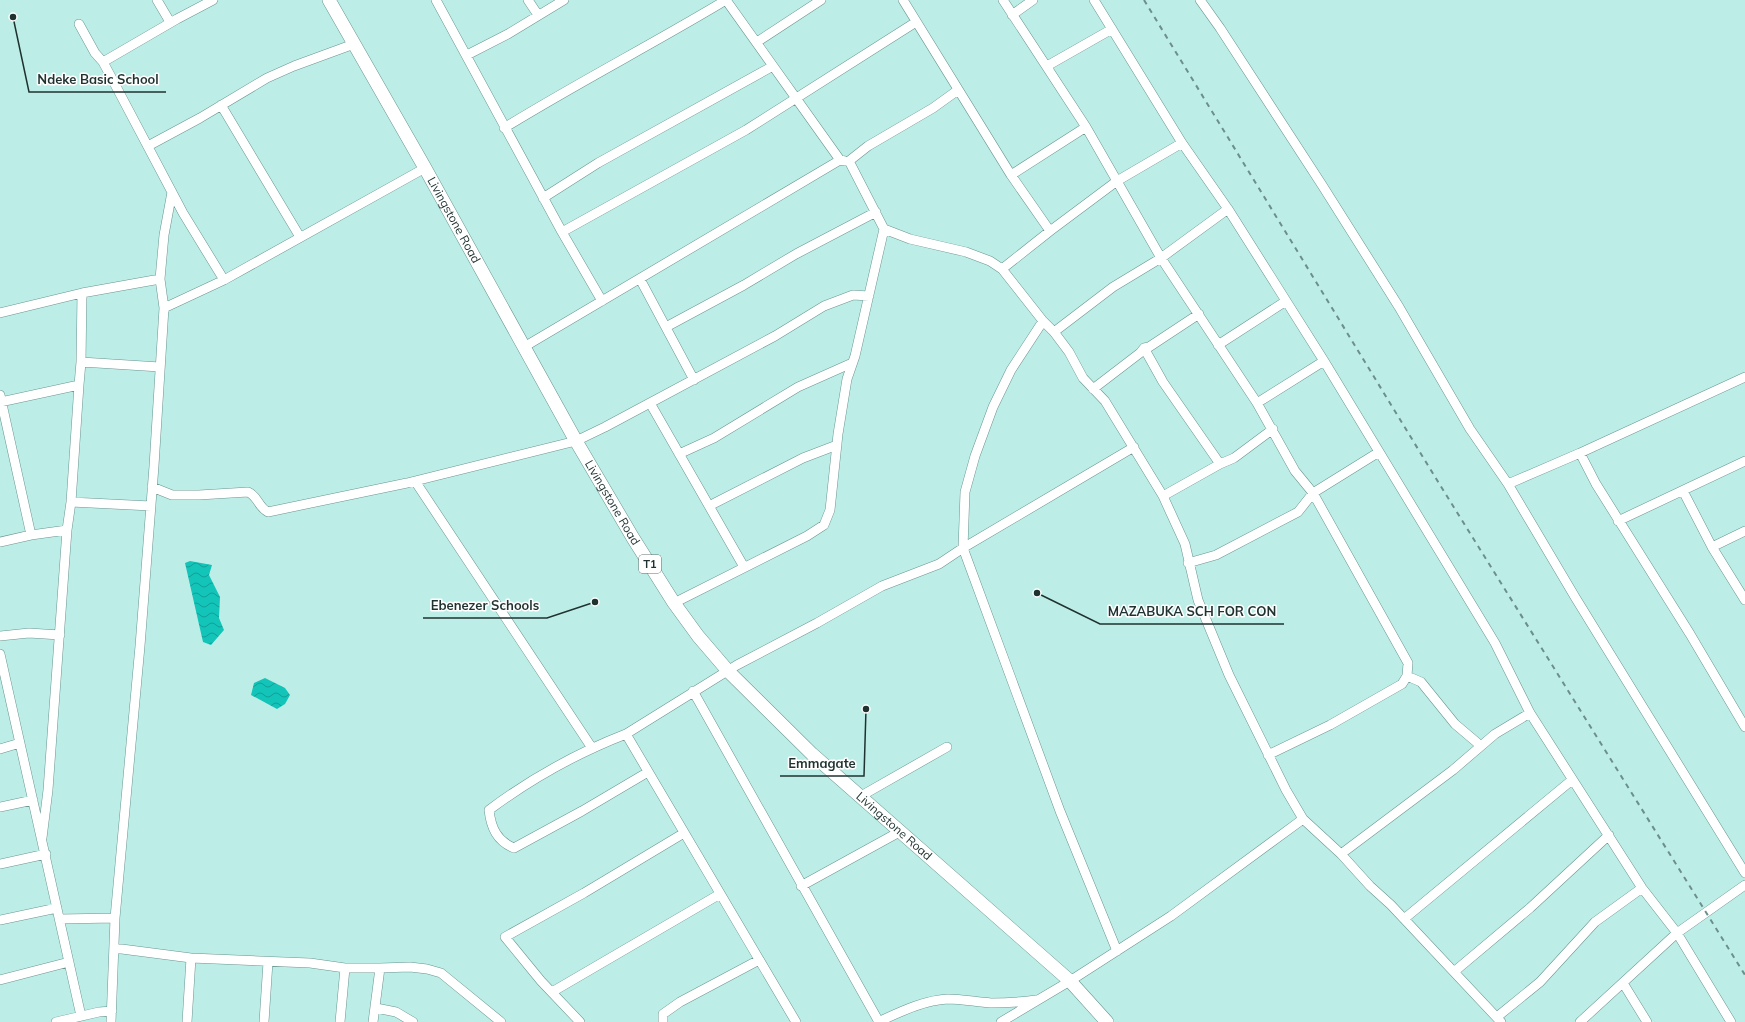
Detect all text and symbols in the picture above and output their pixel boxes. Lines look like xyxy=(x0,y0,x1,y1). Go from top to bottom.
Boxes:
callout: Ndeke Basic School xyxy=(29,67,166,92)
text: Ndeke Basic School xyxy=(37,71,159,87)
street label: Livingstone Road xyxy=(424,174,484,265)
street label: Livingstone Road xyxy=(582,457,644,548)
road number: T1 xyxy=(639,555,661,573)
callout: Ebenezer Schools xyxy=(423,593,547,618)
text: Ebenezer Schools xyxy=(431,597,539,613)
callout: MAZABUKA SCH FOR CON xyxy=(1100,599,1284,624)
text: MAZABUKA SCH FOR CON xyxy=(1108,603,1276,619)
callout: Emmagate xyxy=(780,751,864,776)
text: Emmagate xyxy=(788,755,856,771)
street label: Livingstone Road xyxy=(853,788,935,863)

